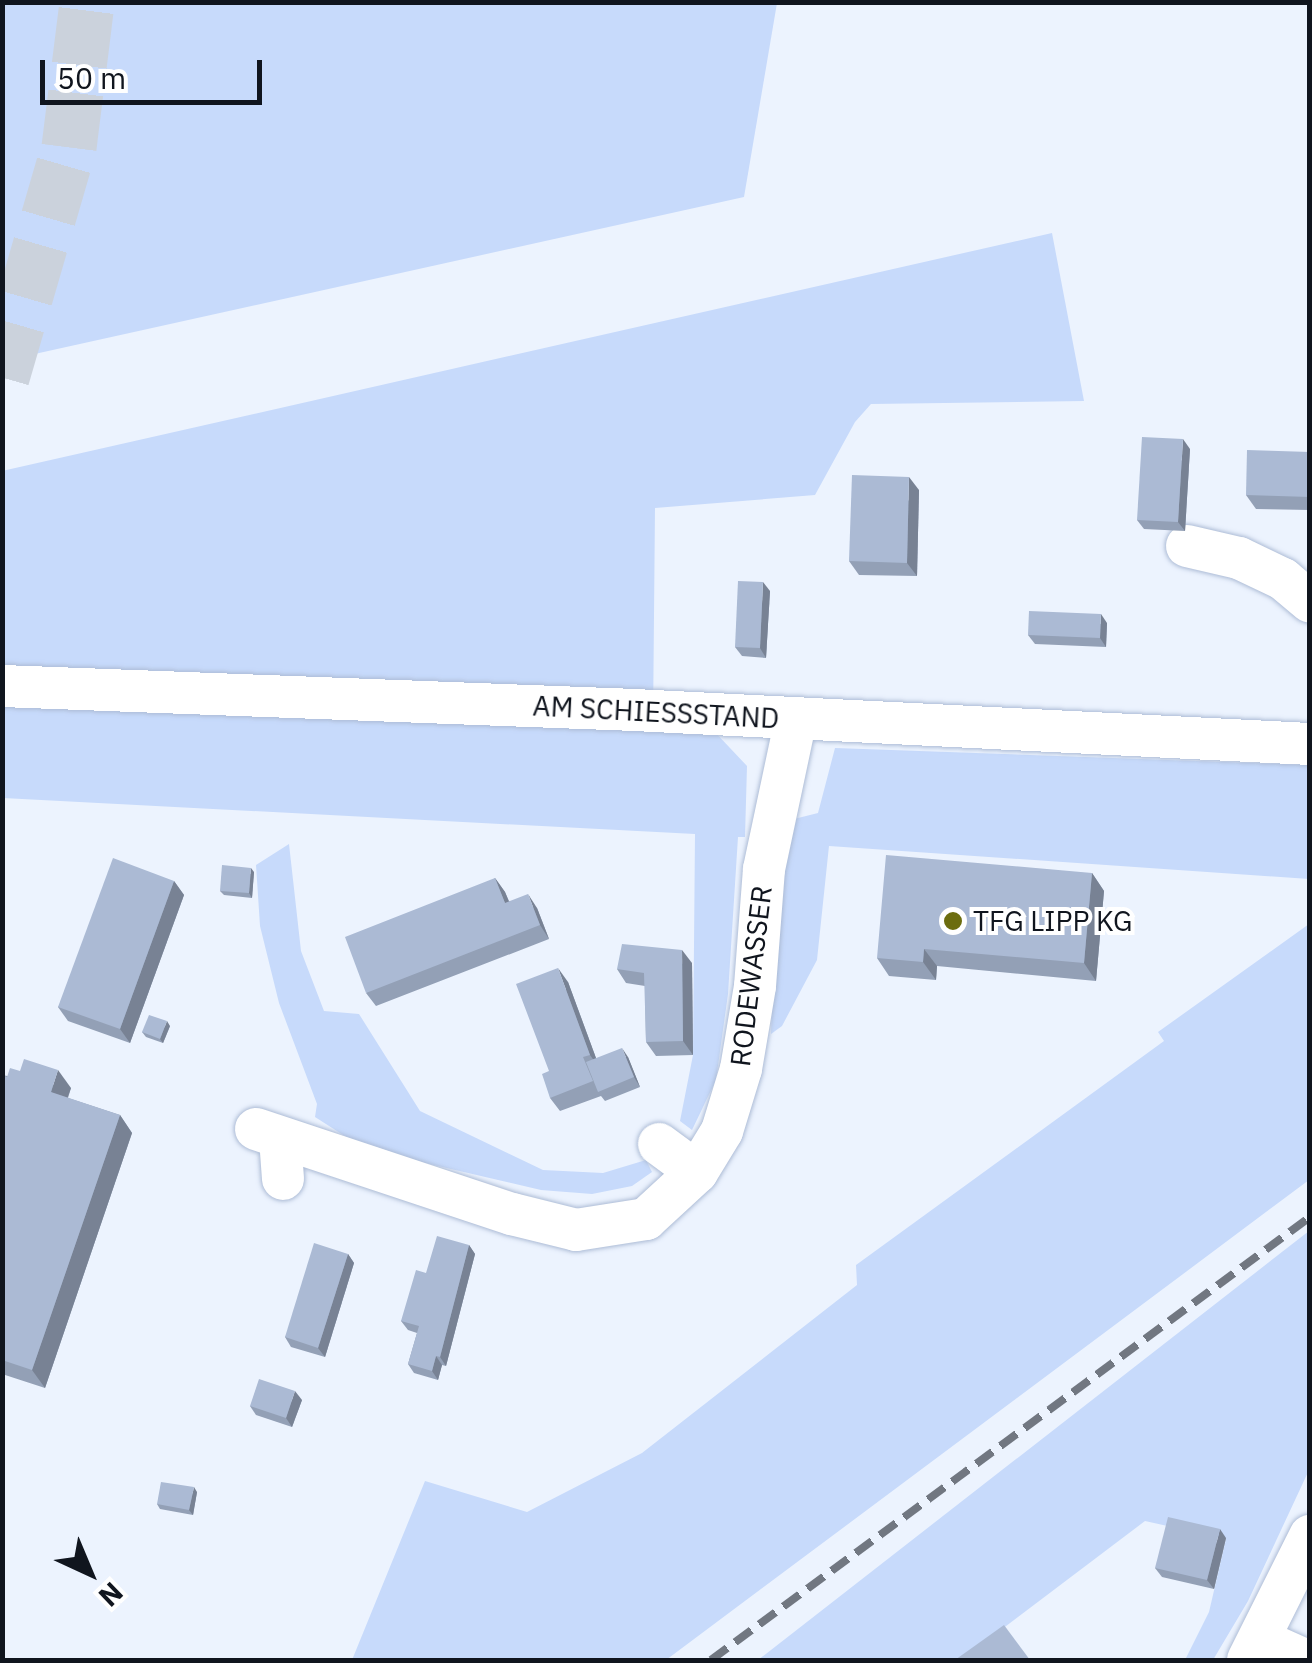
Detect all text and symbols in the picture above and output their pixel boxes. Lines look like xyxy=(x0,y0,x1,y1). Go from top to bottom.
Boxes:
scale bar xyxy=(45,40,268,102)
text: 50 m xyxy=(57,58,126,97)
street label: AM SCHIESSSTAND xyxy=(532,689,780,735)
street label: RODEWASSER xyxy=(723,884,779,1068)
place label: TFG LIPP KG xyxy=(973,904,1133,938)
marker: TFG LIPP KG xyxy=(942,910,964,932)
north arrow xyxy=(40,1523,140,1623)
text: N xyxy=(91,1575,131,1615)

